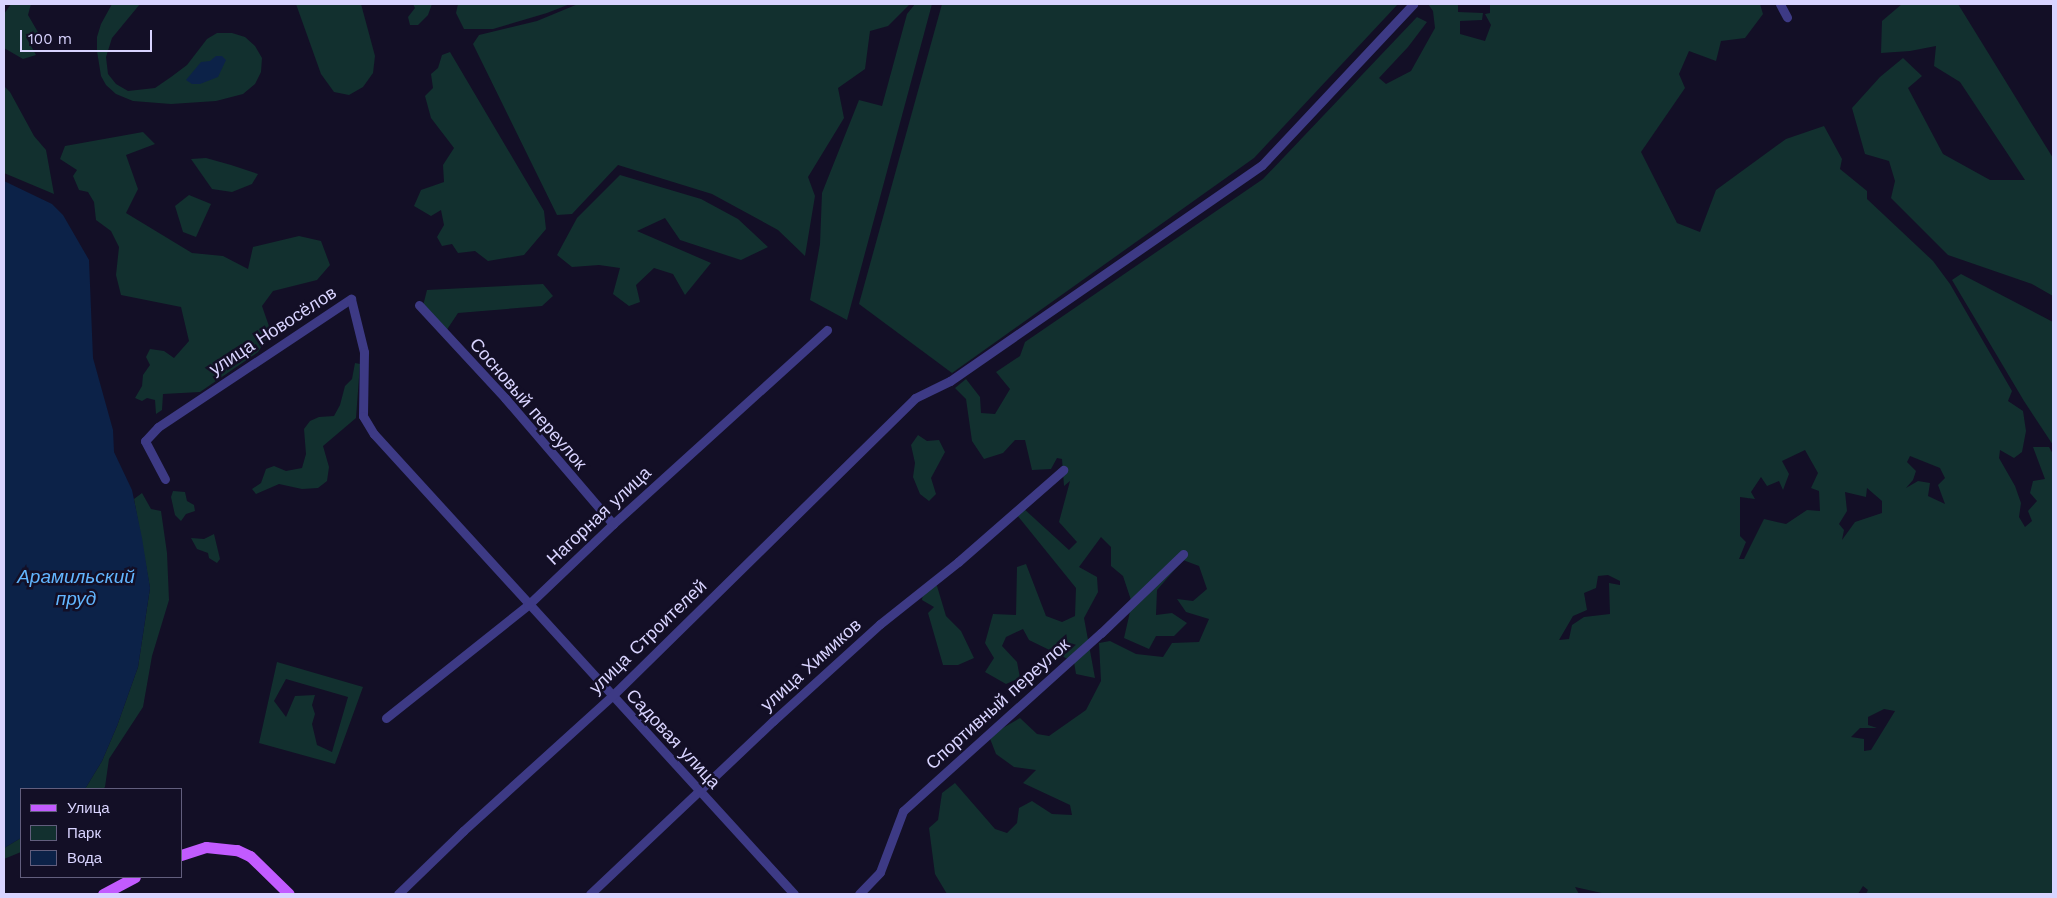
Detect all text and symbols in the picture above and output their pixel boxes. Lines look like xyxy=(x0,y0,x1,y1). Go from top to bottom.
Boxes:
scale bar xyxy=(22,20,155,52)
text: 100 m xyxy=(28,30,72,48)
street label: улица Новосёлов xyxy=(205,282,341,380)
street label: Сосновый переулок xyxy=(465,334,591,474)
street label: Нагорная улица xyxy=(542,462,656,570)
water label: Арамильский пруд xyxy=(17,566,135,610)
street label: улица Строителей xyxy=(585,575,711,699)
street label: улица Химиков xyxy=(756,614,866,716)
street label: Спортивный переулок xyxy=(922,634,1074,774)
street label: Садовая улица xyxy=(621,685,725,793)
legend xyxy=(20,788,182,878)
text: Улица xyxy=(67,799,110,817)
text: Парк xyxy=(67,824,101,842)
text: Вода xyxy=(67,849,102,867)

